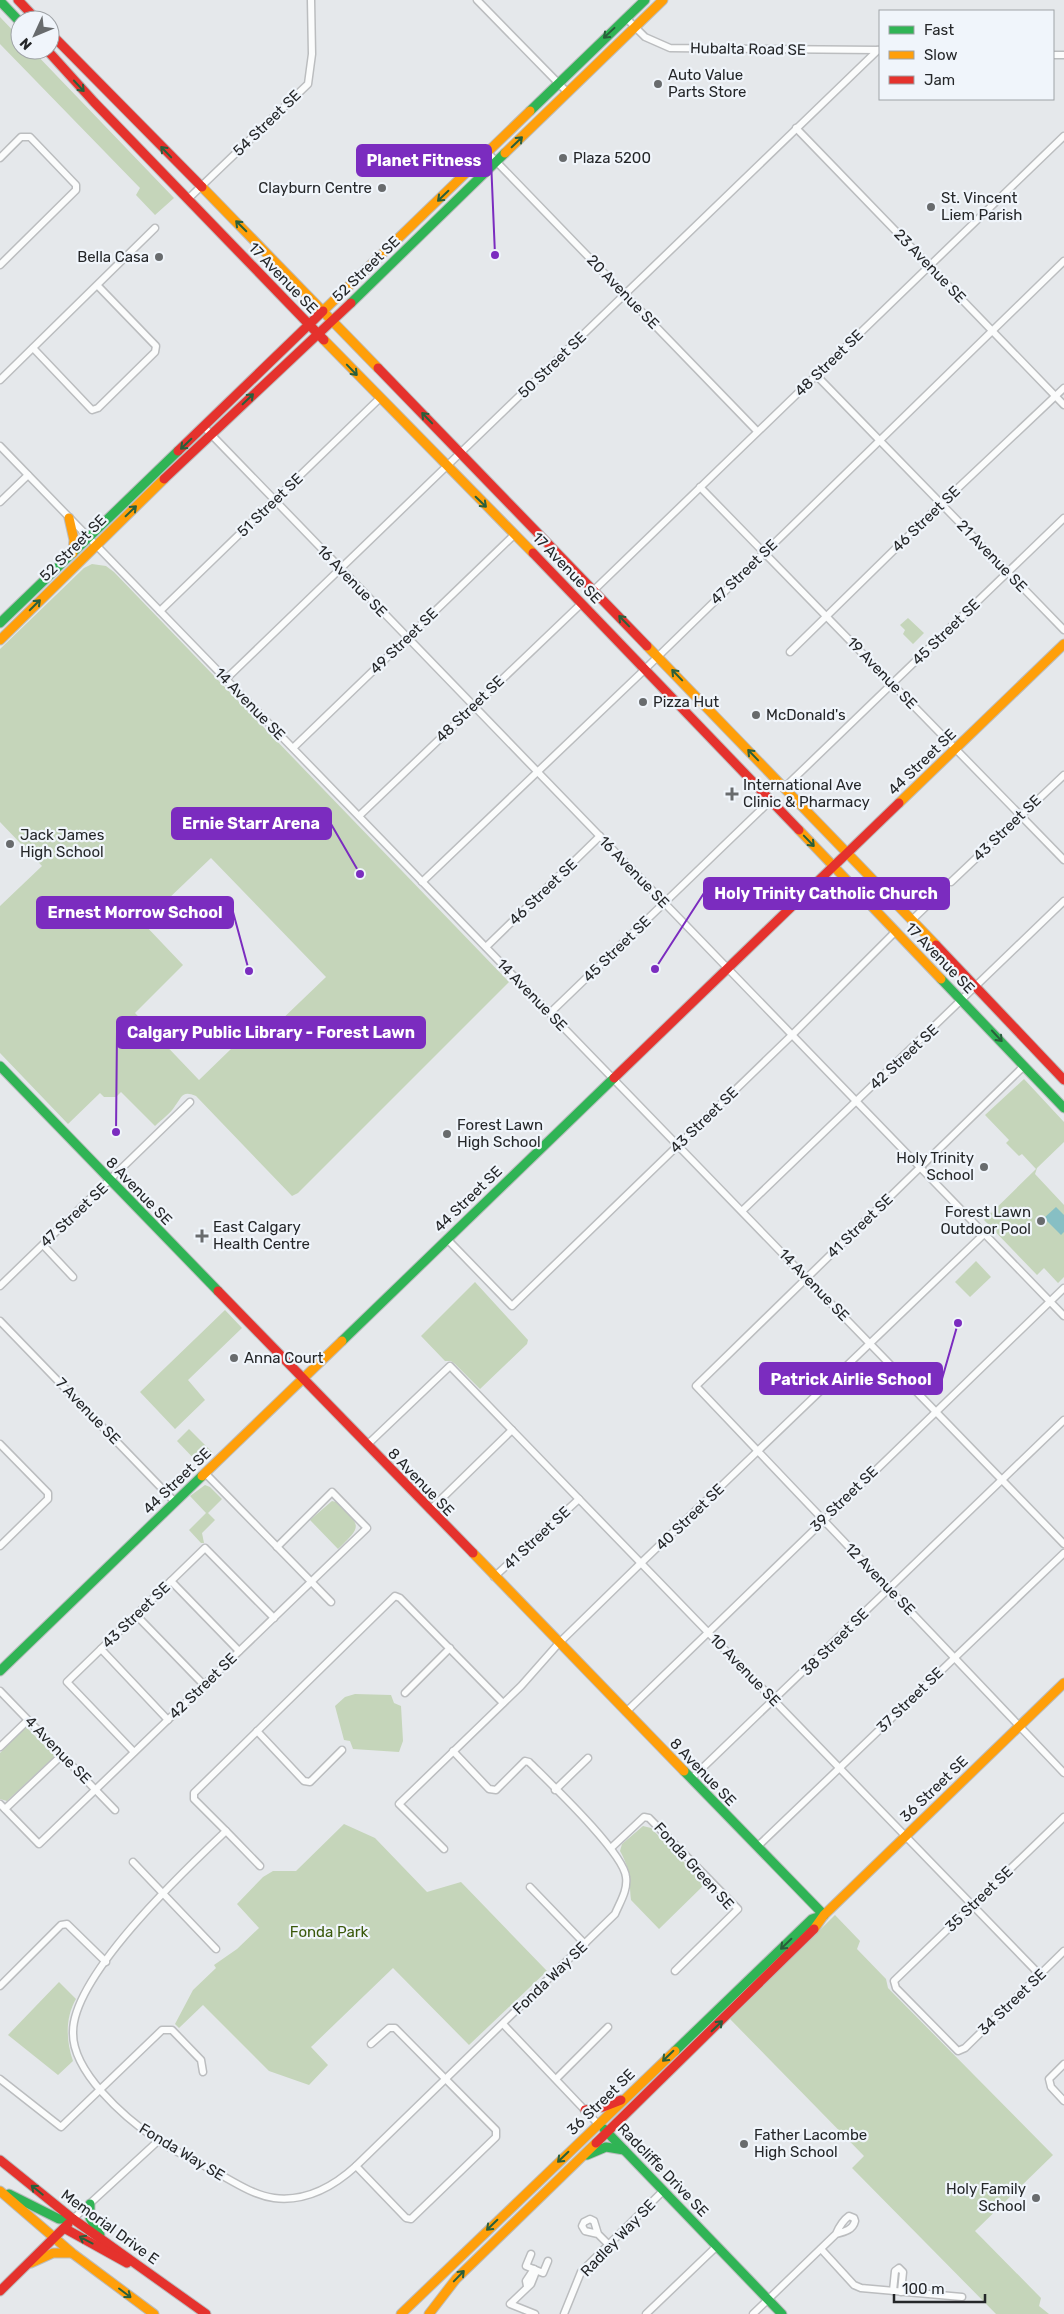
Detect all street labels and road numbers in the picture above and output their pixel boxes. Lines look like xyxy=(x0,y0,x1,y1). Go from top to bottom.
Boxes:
street label: Hubalta Road SE xyxy=(690,39,806,59)
street label: 54 Street SE xyxy=(229,86,305,160)
street label: 23 Avenue SE xyxy=(890,225,970,307)
street label: 52 Street SE xyxy=(329,232,403,306)
street label: 17 Avenue SE xyxy=(245,239,321,317)
street label: 20 Avenue SE xyxy=(583,251,663,333)
street label: 48 Street SE xyxy=(791,326,867,400)
street label: 50 Street SE xyxy=(514,328,590,402)
street label: 51 Street SE xyxy=(233,469,307,541)
street label: 46 Street SE xyxy=(888,482,964,556)
street label: 52 Street SE xyxy=(36,511,110,585)
street label: 21 Avenue SE xyxy=(953,516,1031,596)
street label: 17 Avenue SE xyxy=(529,529,605,607)
street label: 47 Street SE xyxy=(707,536,781,608)
street label: 16 Avenue SE xyxy=(313,541,391,621)
street label: 45 Street SE xyxy=(908,595,984,669)
street label: 49 Street SE xyxy=(366,604,442,678)
street label: 19 Avenue SE xyxy=(843,633,921,713)
street label: 14 Avenue SE xyxy=(211,664,289,744)
street label: 48 Street SE xyxy=(432,672,508,746)
street label: 44 Street SE xyxy=(884,725,960,799)
street label: 43 Street SE xyxy=(969,791,1045,865)
street label: 16 Avenue SE xyxy=(595,832,673,912)
street label: 46 Street SE xyxy=(505,855,581,929)
street label: 45 Street SE xyxy=(579,912,655,986)
street label: 17 Avenue SE xyxy=(902,919,978,997)
street label: 14 Avenue SE xyxy=(493,955,571,1035)
street label: 42 Street SE xyxy=(866,1021,942,1093)
street label: 43 Street SE xyxy=(666,1083,742,1157)
street label: 8 Avenue SE xyxy=(102,1153,176,1229)
street label: 44 Street SE xyxy=(430,1162,506,1236)
street label: 47 Street SE xyxy=(36,1179,112,1251)
street label: 41 Street SE xyxy=(823,1190,897,1262)
street label: 14 Avenue SE xyxy=(775,1245,853,1325)
street label: 7 Avenue SE xyxy=(52,1374,124,1448)
street label: 44 Street SE xyxy=(139,1444,215,1518)
street label: 8 Avenue SE xyxy=(384,1444,458,1520)
street label: 39 Street SE xyxy=(806,1462,882,1536)
street label: 40 Street SE xyxy=(652,1480,728,1554)
street label: 41 Street SE xyxy=(500,1503,574,1573)
street label: 12 Avenue SE xyxy=(841,1539,919,1619)
street label: 43 Street SE xyxy=(98,1578,174,1652)
street label: 38 Street SE xyxy=(798,1605,872,1679)
street label: 10 Avenue SE xyxy=(706,1630,784,1710)
street label: 42 Street SE xyxy=(165,1649,241,1723)
street label: 37 Street SE xyxy=(873,1664,947,1736)
street label: 4 Avenue SE xyxy=(21,1712,95,1788)
street label: 8 Avenue SE xyxy=(666,1734,740,1810)
street label: 36 Street SE xyxy=(896,1752,972,1826)
street label: Fonda Green SE xyxy=(650,1819,738,1913)
street label: 35 Street SE xyxy=(941,1862,1017,1936)
street label: Fonda Way SE xyxy=(509,1938,591,2018)
street label: 34 Street SE xyxy=(974,1965,1050,2039)
street label: 36 Street SE xyxy=(563,2065,639,2139)
street label: Fonda Way SE xyxy=(136,2119,228,2185)
street label: Radcliffe Drive SE xyxy=(614,2119,712,2221)
street label: Memorial Drive E xyxy=(58,2186,162,2268)
street label: Radley Way SE xyxy=(577,2196,659,2280)

